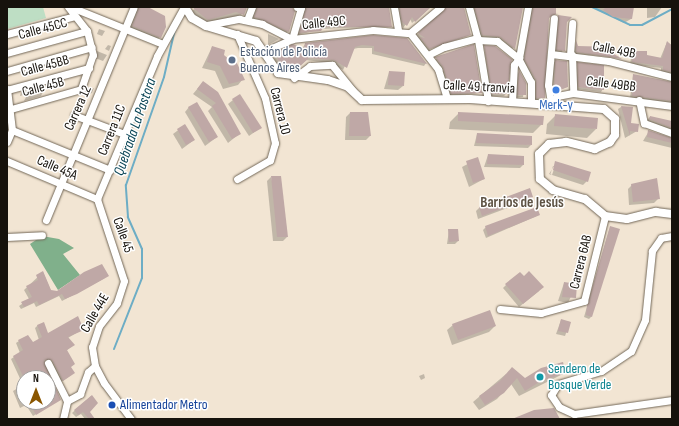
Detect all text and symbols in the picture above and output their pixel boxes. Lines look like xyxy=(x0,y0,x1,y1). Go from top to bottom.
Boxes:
street label: Calle 49C xyxy=(301,12,347,34)
street label: Calle 45CC xyxy=(17,14,69,44)
street label: Calle 49B xyxy=(591,38,637,62)
place label: Estación de Policía Buenos Aires xyxy=(240,44,327,76)
street label: Calle 45BB xyxy=(19,52,71,80)
marker: Estación de Policía Buenos Aires xyxy=(227,55,237,65)
street label: Calle 45B xyxy=(20,73,66,101)
street label: Calle 49BB xyxy=(585,73,637,95)
water label: Quebrada La Pastora xyxy=(110,76,160,178)
street label: Calle 49 tranvia xyxy=(443,77,515,97)
street label: Carrera 12 xyxy=(61,83,95,133)
marker: Merk-y xyxy=(551,85,561,95)
street label: Carrera 10 xyxy=(266,86,294,136)
place label: Merk-y xyxy=(539,97,573,113)
street label: Carrera 11C xyxy=(94,102,130,158)
street label: Calle 45A xyxy=(34,152,80,184)
district label: Barrios de Jesús xyxy=(480,194,564,212)
street label: Calle 45 xyxy=(109,215,137,255)
street label: Carrera 6AB xyxy=(566,233,596,291)
street label: Calle 44E xyxy=(77,290,113,336)
place label: Sendero de Bosque Verde xyxy=(548,361,611,394)
north arrow xyxy=(16,370,56,410)
text: N xyxy=(33,372,39,385)
marker: Sendero de Bosque Verde xyxy=(535,372,545,382)
place label: Alimentador Metro xyxy=(120,397,208,413)
marker: Alimentador Metro xyxy=(107,400,117,410)

